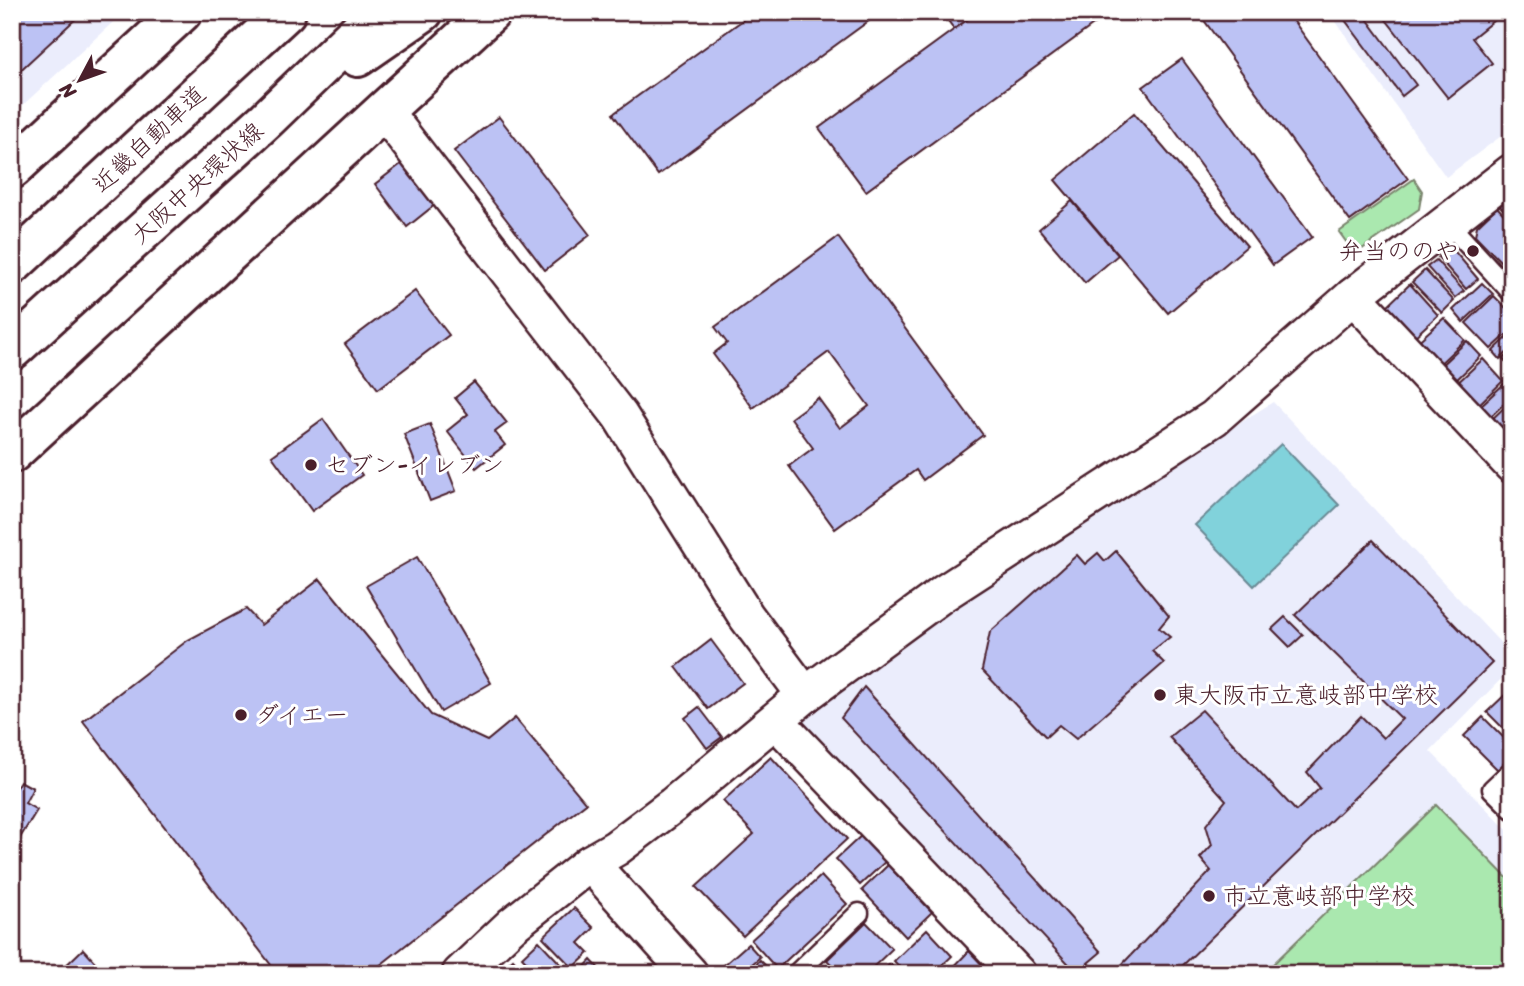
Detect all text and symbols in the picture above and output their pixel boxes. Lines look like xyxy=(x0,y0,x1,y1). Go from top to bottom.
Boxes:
north arrow xyxy=(46,46,116,116)
text: N xyxy=(50,74,85,107)
street label: 近畿自動車道 xyxy=(82,75,216,203)
street label: 大阪中央環状線 xyxy=(121,111,273,255)
place label: 弁当ののや xyxy=(1339,230,1459,272)
marker: 弁当ののや xyxy=(1465,243,1481,259)
place label: セブン-イレブン xyxy=(325,444,504,486)
marker: セブン-イレブン xyxy=(303,457,319,473)
place label: 東大阪市立意岐部中学校 xyxy=(1174,674,1438,716)
marker: 東大阪市立意岐部中学校 xyxy=(1152,687,1168,703)
place label: ダイエー xyxy=(255,694,349,736)
marker: ダイエー xyxy=(233,707,249,723)
place label: 市立意岐部中学校 xyxy=(1223,875,1415,917)
marker: 市立意岐部中学校 xyxy=(1201,888,1217,904)

